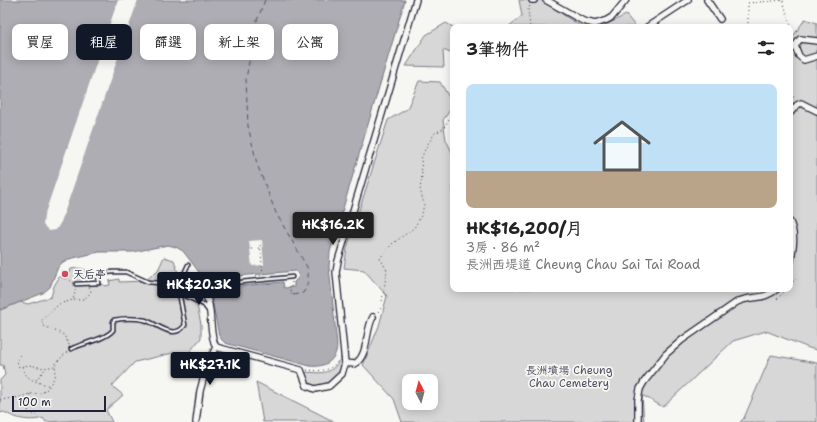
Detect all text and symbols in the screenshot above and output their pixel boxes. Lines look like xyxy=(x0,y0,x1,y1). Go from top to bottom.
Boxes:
chip: 買屋 xyxy=(12,24,68,60)
chip: 租屋 xyxy=(76,24,132,60)
chip: 篩選 xyxy=(140,24,196,60)
chip: 新上架 xyxy=(204,24,274,60)
chip: 公寓 xyxy=(282,24,338,60)
icon: filters xyxy=(755,37,777,59)
text: 3筆物件 xyxy=(466,38,529,60)
icon: home xyxy=(586,110,658,182)
pin: HK$16.2K xyxy=(292,212,374,246)
text: HK$16.2K xyxy=(302,216,364,233)
text: HK$16,200/月 xyxy=(466,217,583,239)
text: 3房 · 86 m² xyxy=(466,239,540,256)
text: 長洲西堤道 Cheung Chau Sai Tai Road xyxy=(466,256,700,273)
place label: 天后亭 xyxy=(73,267,106,282)
marker: 天后亭 xyxy=(60,269,70,279)
pin: HK$20.3K xyxy=(158,272,240,306)
text: HK$20.3K xyxy=(166,276,232,293)
pin: HK$27.1K xyxy=(169,352,251,386)
text: HK$27.1K xyxy=(180,356,240,373)
park label: 長洲墳場 Cheung Chau Cemetery xyxy=(526,363,613,391)
north arrow xyxy=(402,374,438,410)
map controls xyxy=(402,374,438,410)
scale bar xyxy=(12,394,106,413)
text: 100 m xyxy=(18,395,51,410)

